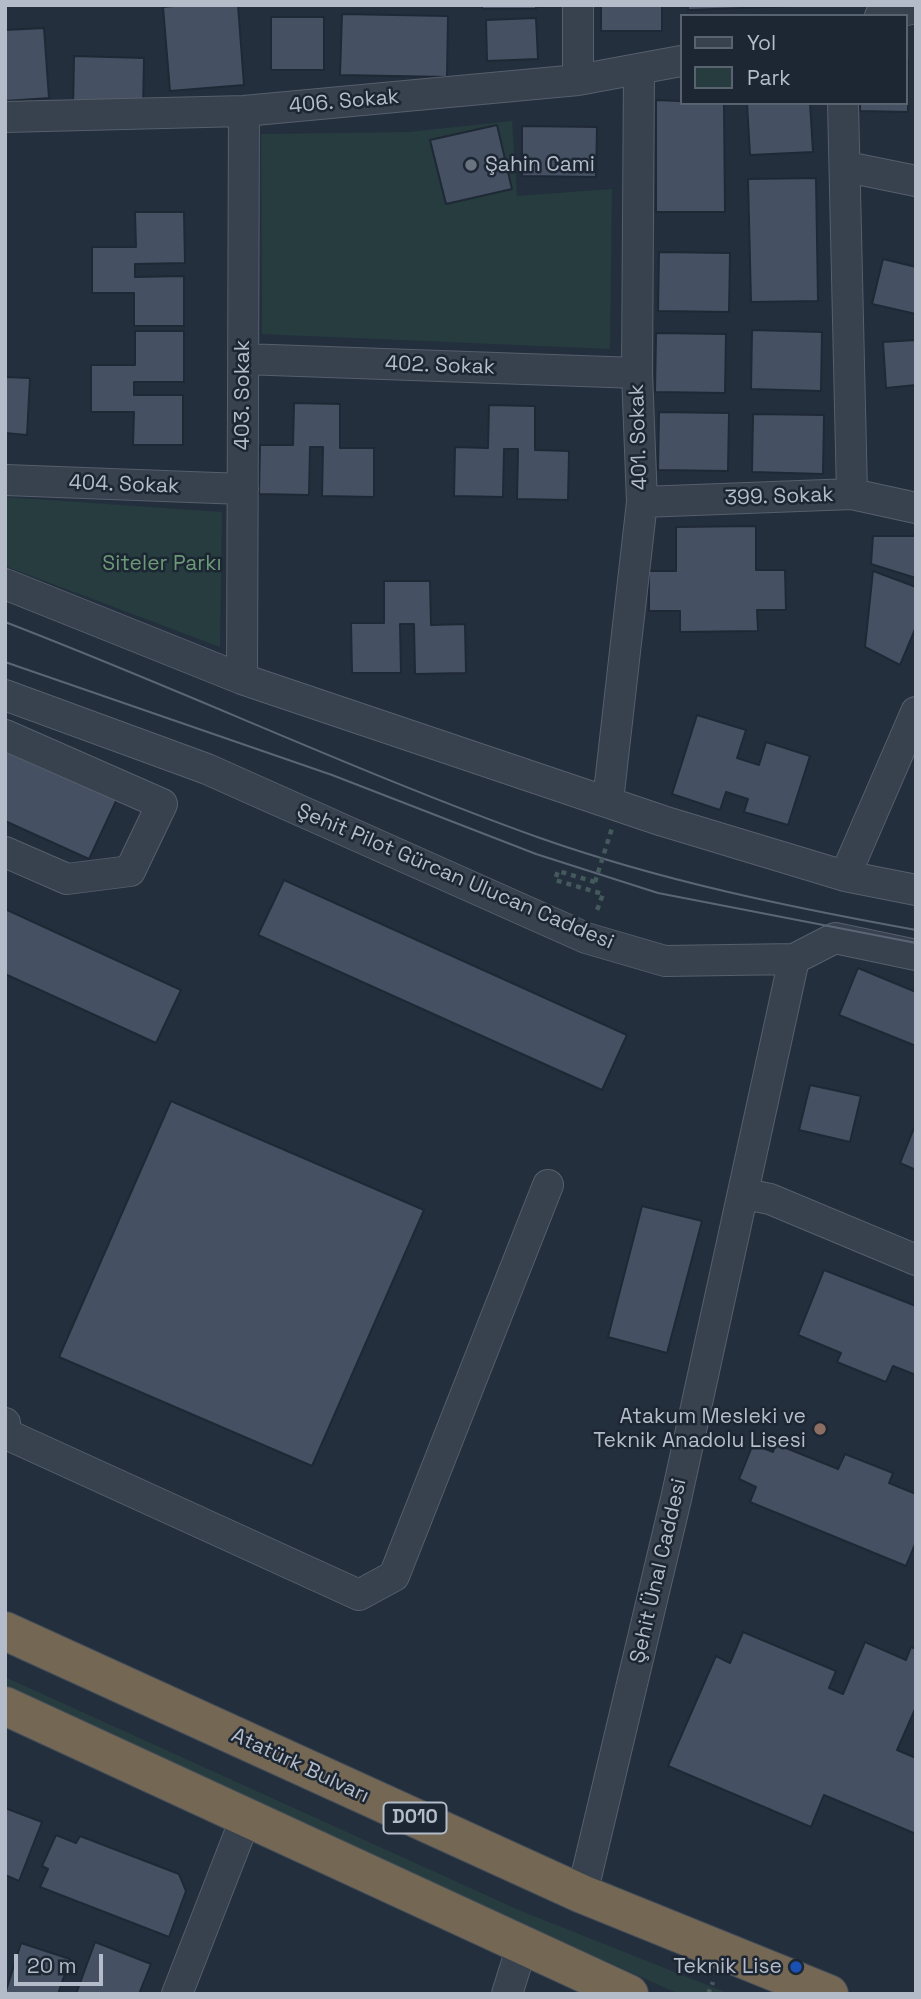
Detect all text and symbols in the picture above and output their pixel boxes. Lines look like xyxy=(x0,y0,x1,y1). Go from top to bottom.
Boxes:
legend xyxy=(680,14,907,105)
text: Yol xyxy=(747,29,776,56)
text: Park xyxy=(747,64,791,91)
street label: 406. Sokak xyxy=(288,85,400,119)
place label: Şahin Cami xyxy=(485,152,595,178)
marker: Şahin Cami xyxy=(463,157,479,173)
street label: 403. Sokak xyxy=(230,340,256,450)
street label: 402. Sokak xyxy=(384,351,496,381)
street label: 401. Sokak xyxy=(625,383,653,491)
street label: 404. Sokak xyxy=(68,470,180,500)
street label: 399. Sokak xyxy=(724,483,834,511)
park label: Siteler Parkı xyxy=(102,551,222,577)
street label: Şehit Pilot Gürcan Ulucan Caddesi xyxy=(293,799,617,955)
place label: Atakum Mesleki ve Teknik Anadolu Lisesi xyxy=(593,1404,806,1454)
marker: Atakum Mesleki ve Teknik Anadolu Lisesi xyxy=(812,1421,828,1437)
street label: Şehit Ünal Caddesi xyxy=(625,1476,693,1666)
street label: Atatürk Bulvarı xyxy=(227,1723,373,1809)
road number: D010 xyxy=(384,1802,446,1834)
scale bar xyxy=(18,1940,107,1984)
text: 20 m xyxy=(27,1952,77,1979)
place label: Teknik Lise xyxy=(673,1954,782,1980)
marker: Teknik Lise xyxy=(788,1959,804,1975)

